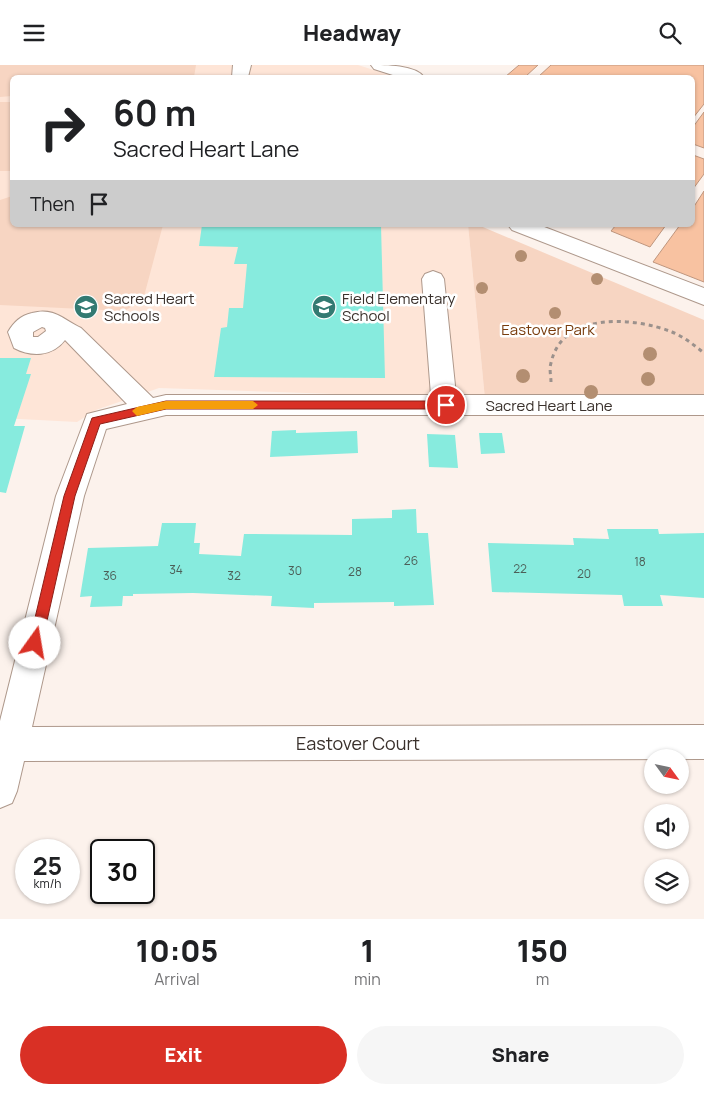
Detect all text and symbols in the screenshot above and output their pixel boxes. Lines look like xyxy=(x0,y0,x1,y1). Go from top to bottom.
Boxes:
text: Headway xyxy=(303,18,401,48)
icon: menu xyxy=(20,19,48,47)
icon: search xyxy=(656,19,684,47)
text: 60 m xyxy=(113,89,196,137)
icon: right xyxy=(30,95,95,160)
text: Sacred Heart Lane xyxy=(113,134,299,164)
icon: arrive xyxy=(85,190,113,218)
text: Then xyxy=(30,191,75,217)
place label: Sacred Heart Schools xyxy=(104,288,194,326)
place label: Field Elementary School xyxy=(342,288,456,326)
school or university icon: Sacred Heart Schools xyxy=(73,294,99,320)
school or university icon: Field Elementary School xyxy=(311,294,337,320)
park label: Eastover Park xyxy=(501,319,595,340)
pin xyxy=(425,384,467,426)
icon: arrive xyxy=(432,391,460,419)
street label: Sacred Heart Lane xyxy=(485,395,613,416)
house number: 26 xyxy=(404,552,418,569)
house number: 18 xyxy=(634,553,646,570)
house number: 22 xyxy=(513,560,527,577)
house number: 34 xyxy=(169,561,183,578)
house number: 30 xyxy=(288,562,302,579)
house number: 28 xyxy=(348,563,362,580)
house number: 20 xyxy=(577,565,591,582)
house number: 36 xyxy=(103,567,117,584)
house number: 32 xyxy=(227,567,241,584)
position arrow xyxy=(8,616,60,668)
street label: Eastover Court xyxy=(296,731,420,755)
north arrow xyxy=(644,749,689,794)
map controls xyxy=(644,749,689,904)
button: sound xyxy=(644,804,689,849)
speed limit sign: 30 xyxy=(90,839,155,904)
text: 25 xyxy=(33,848,62,883)
button: layers xyxy=(644,859,689,904)
text: km/h xyxy=(34,875,61,892)
text: 10:05 xyxy=(136,930,218,971)
text: 1 xyxy=(361,930,374,971)
text: 150 xyxy=(517,930,568,971)
text: Arrival xyxy=(154,968,200,990)
text: min xyxy=(354,968,381,990)
text: m xyxy=(536,968,549,990)
button: Exit xyxy=(20,1026,347,1084)
button: Share xyxy=(357,1026,684,1084)

